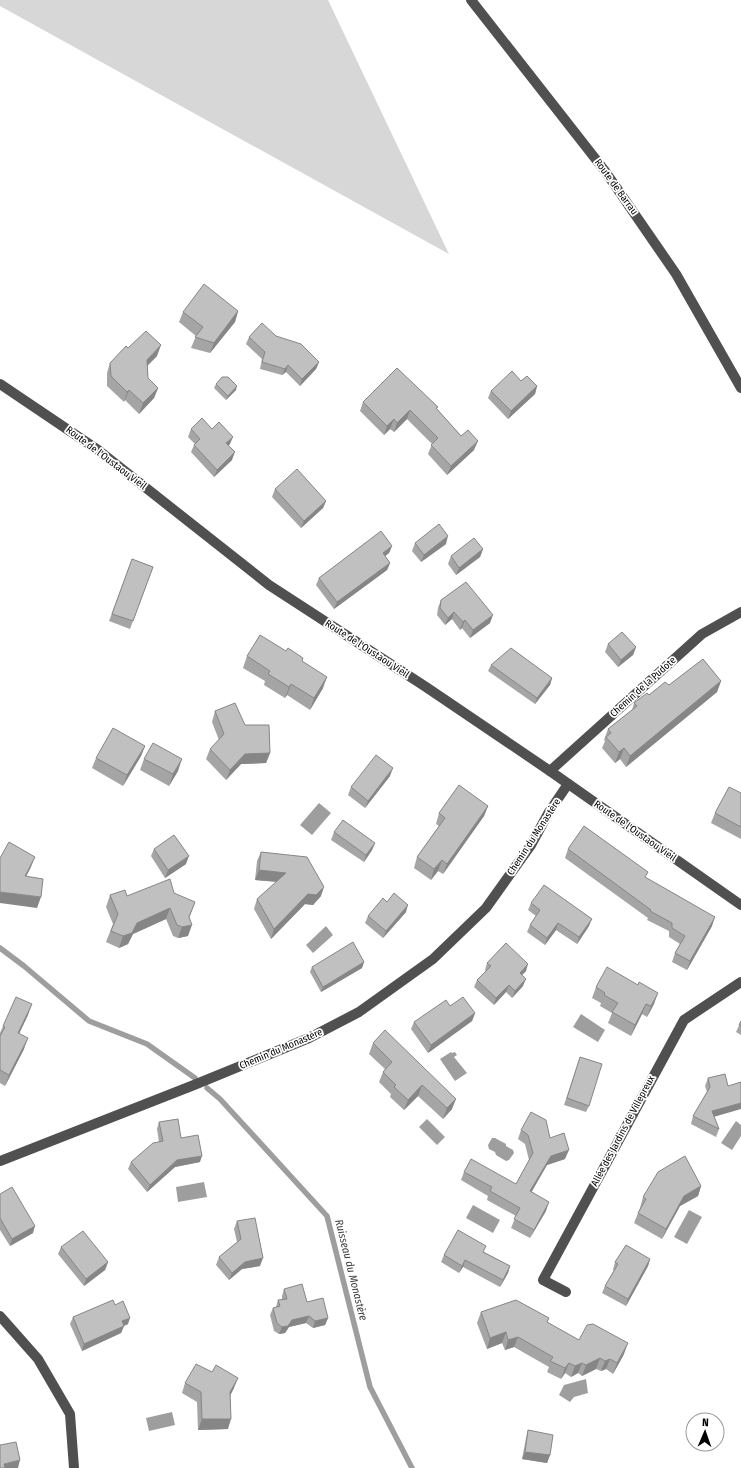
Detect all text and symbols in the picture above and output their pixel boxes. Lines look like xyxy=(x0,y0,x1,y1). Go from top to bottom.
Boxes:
street label: Route de Barrau xyxy=(592,157,640,217)
street label: Route de l'Oustaou Vieil xyxy=(63,424,149,492)
street label: Route de l'Oustaou Vieil xyxy=(323,617,412,681)
street label: Chemin de la Pudote xyxy=(608,654,678,720)
street label: Chemin du Monastère xyxy=(505,796,563,878)
street label: Route de l'Oustaou Vieil xyxy=(592,798,679,864)
street label: Chemin du Monastère xyxy=(238,1026,324,1072)
street label: Allée des Jardins de Villepreux xyxy=(589,1073,658,1188)
water label: Ruisseau du Monastère xyxy=(332,1218,370,1322)
north arrow xyxy=(685,1412,725,1452)
text: N xyxy=(702,1416,709,1429)

